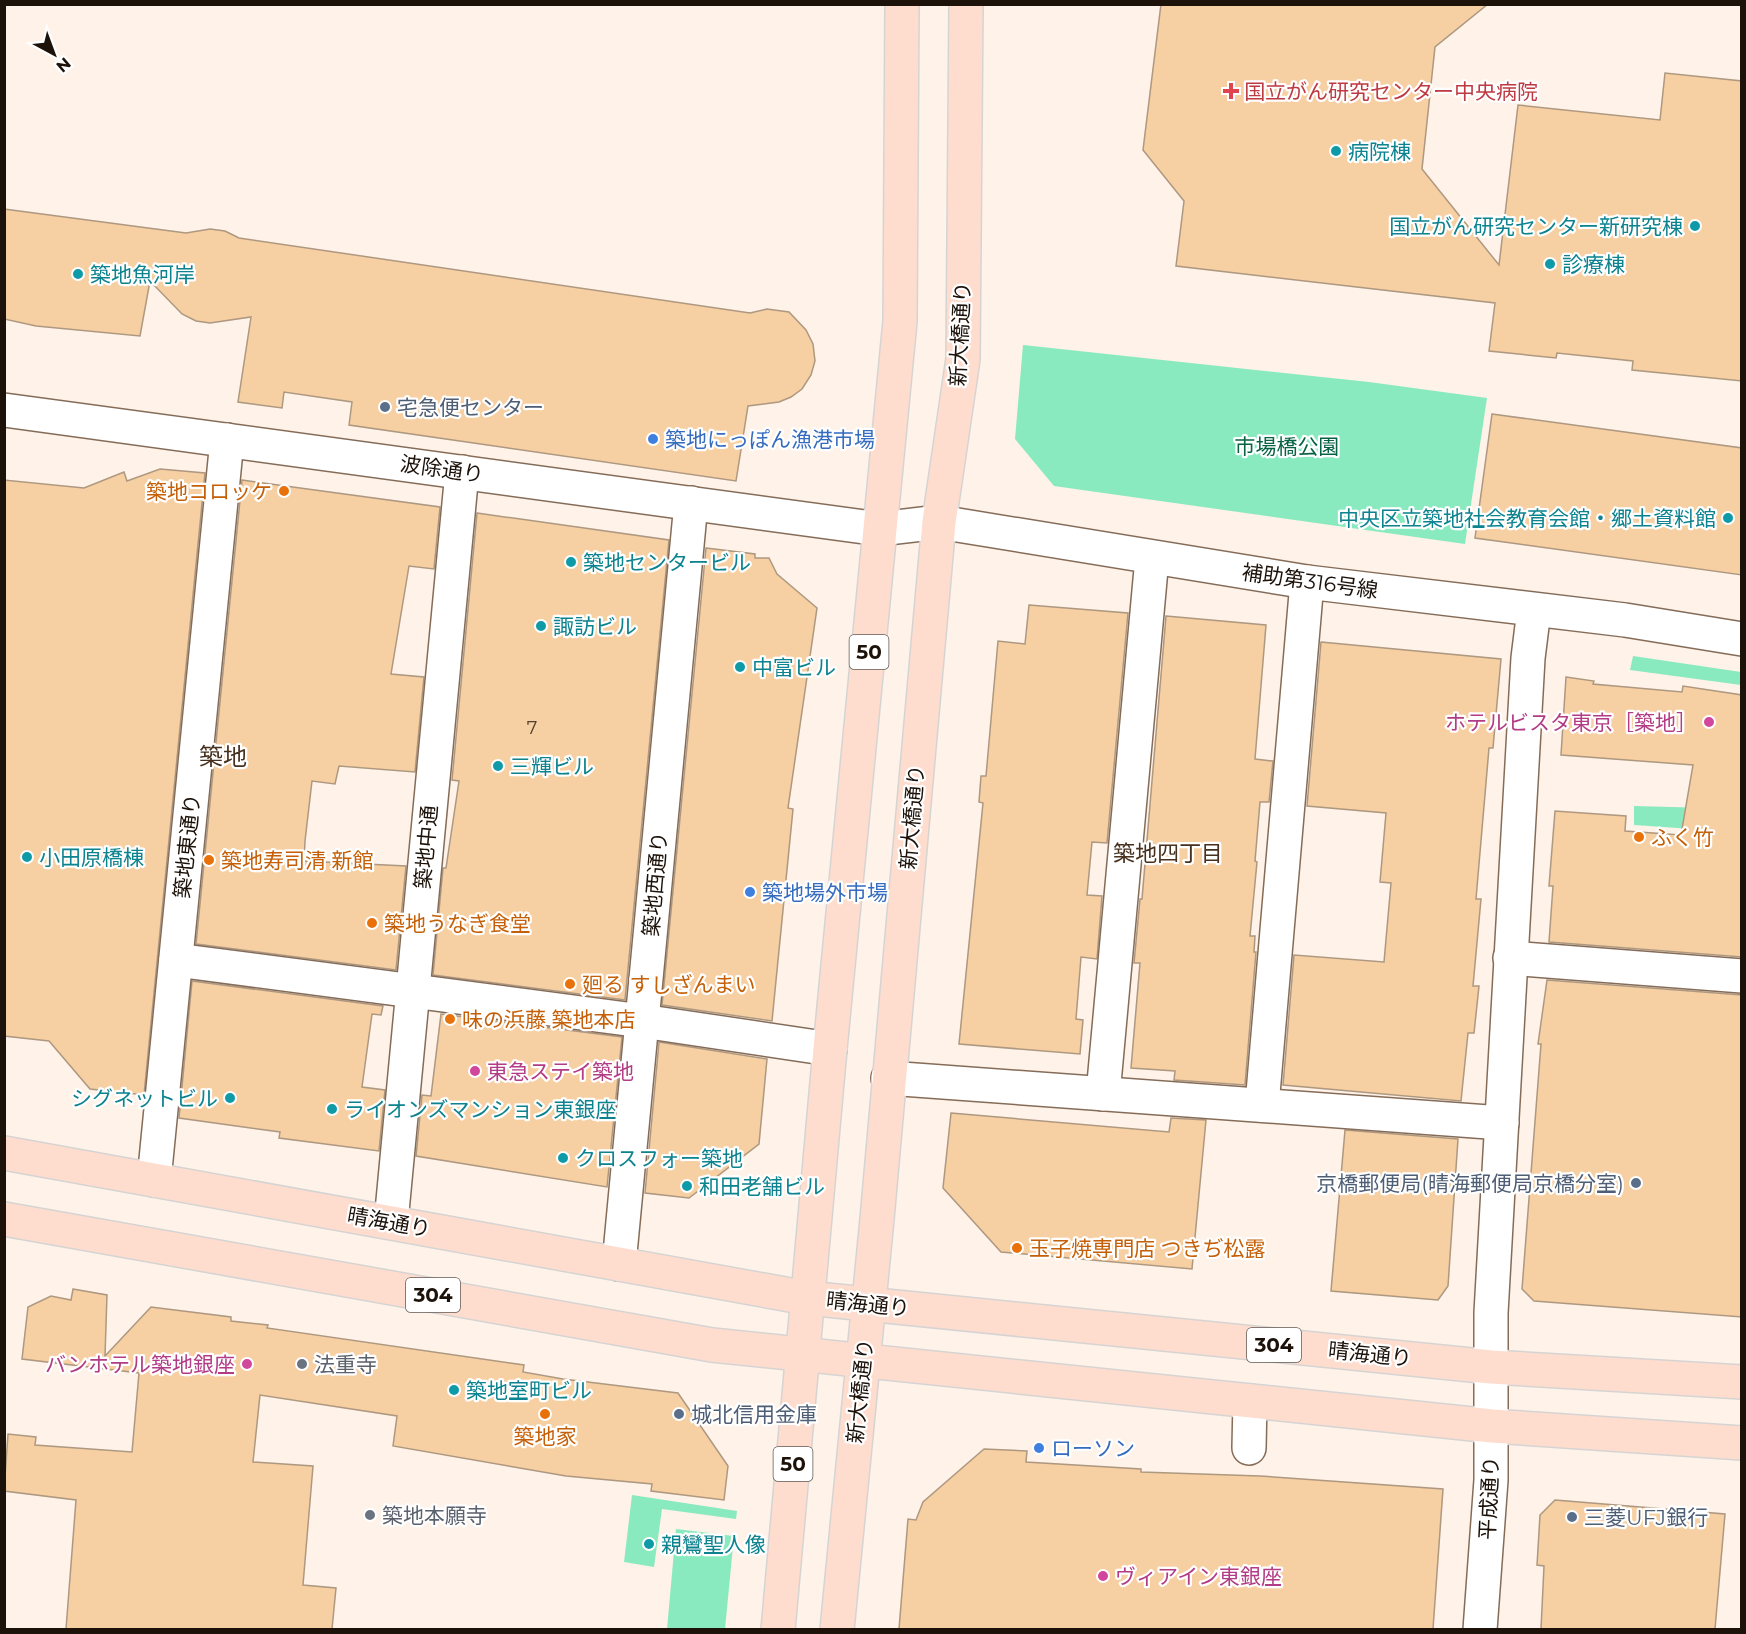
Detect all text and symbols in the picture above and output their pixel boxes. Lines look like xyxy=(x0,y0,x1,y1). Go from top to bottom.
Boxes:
north arrow xyxy=(24,24,84,84)
text: N xyxy=(52,54,75,76)
place label: 国立がん研究センター中央病院 xyxy=(1244,79,1538,104)
marker: 国立がん研究センター中央病院 xyxy=(1222,82,1240,100)
place label: 病院棟 xyxy=(1348,139,1411,164)
marker: 病院棟 xyxy=(1329,144,1343,158)
place label: 国立がん研究センター新研究棟 xyxy=(1389,214,1683,239)
marker: 国立がん研究センター新研究棟 xyxy=(1688,219,1702,233)
place label: 診療棟 xyxy=(1562,252,1625,277)
marker: 診療棟 xyxy=(1543,257,1557,271)
place label: 築地魚河岸 xyxy=(90,262,195,287)
marker: 築地魚河岸 xyxy=(71,267,85,281)
street label: 新大橋通り xyxy=(945,281,975,387)
place label: 宅急便センター xyxy=(397,395,544,420)
marker: 宅急便センター xyxy=(378,400,392,414)
place label: 築地にっぽん漁港市場 xyxy=(665,427,875,452)
marker: 築地にっぽん漁港市場 xyxy=(646,432,660,446)
park label: 市場橋公園 xyxy=(1235,434,1340,459)
street label: 波除通り xyxy=(399,451,485,487)
place label: 築地コロッケ xyxy=(146,479,272,504)
marker: 築地コロッケ xyxy=(277,484,291,498)
place label: 中央区立築地社会教育会館・郷土資料館 xyxy=(1338,506,1716,531)
marker: 中央区立築地社会教育会館・郷土資料館 xyxy=(1721,511,1735,525)
place label: 築地センタービル xyxy=(583,550,751,575)
marker: 築地センタービル xyxy=(564,555,578,569)
street label: 補助第316号線 xyxy=(1240,559,1380,603)
place label: 諏訪ビル xyxy=(553,614,637,639)
marker: 諏訪ビル xyxy=(534,619,548,633)
road number: 50 xyxy=(850,635,888,669)
place label: 中富ビル xyxy=(752,655,836,680)
marker: 中富ビル xyxy=(733,660,747,674)
place label: ホテルビスタ東京［築地］ xyxy=(1445,710,1697,735)
marker: ホテルビスタ東京［築地］ xyxy=(1702,715,1716,729)
house number: 7 xyxy=(527,717,537,739)
district label: 築地 xyxy=(199,742,247,771)
place label: 三輝ビル xyxy=(510,754,594,779)
marker: 三輝ビル xyxy=(491,759,505,773)
street label: 新大橋通り xyxy=(895,764,929,870)
street label: 築地東通り xyxy=(169,792,205,900)
street label: 築地中通 xyxy=(410,804,442,890)
place label: ふく竹 xyxy=(1651,825,1714,850)
marker: ふく竹 xyxy=(1632,830,1646,844)
street label: 築地西通り xyxy=(638,831,672,937)
district label: 築地四丁目 xyxy=(1113,840,1223,867)
place label: 小田原橋棟 xyxy=(39,845,144,870)
place label: 築地寿司清 新館 xyxy=(221,848,374,873)
marker: 小田原橋棟 xyxy=(20,850,34,864)
marker: 築地寿司清 新館 xyxy=(202,853,216,867)
place label: 築地場外市場 xyxy=(762,880,888,905)
marker: 築地場外市場 xyxy=(743,885,757,899)
place label: 築地うなぎ食堂 xyxy=(384,911,531,936)
marker: 築地うなぎ食堂 xyxy=(365,916,379,930)
place label: 廻る すしざんまい xyxy=(582,972,756,997)
marker: 廻る すしざんまい xyxy=(563,977,577,991)
place label: 味の浜藤 築地本店 xyxy=(462,1007,636,1032)
marker: 味の浜藤 築地本店 xyxy=(443,1012,457,1026)
place label: 東急ステイ築地 xyxy=(487,1059,634,1084)
marker: 東急ステイ築地 xyxy=(468,1064,482,1078)
place label: シグネットビル xyxy=(71,1086,218,1111)
marker: シグネットビル xyxy=(223,1091,237,1105)
place label: ライオンズマンション東銀座 xyxy=(344,1097,617,1122)
marker: ライオンズマンション東銀座 xyxy=(325,1102,339,1116)
place label: クロスフォー築地 xyxy=(575,1146,743,1171)
marker: クロスフォー築地 xyxy=(556,1151,570,1165)
place label: 京橋郵便局(晴海郵便局京橋分室) xyxy=(1316,1171,1624,1196)
place label: 和田老舗ビル xyxy=(699,1174,825,1199)
marker: 京橋郵便局(晴海郵便局京橋分室) xyxy=(1629,1176,1643,1190)
marker: 和田老舗ビル xyxy=(680,1179,694,1193)
street label: 晴海通り xyxy=(345,1202,433,1242)
place label: 玉子焼専門店 つきぢ松露 xyxy=(1029,1236,1266,1261)
marker: 玉子焼専門店 つきぢ松露 xyxy=(1010,1241,1024,1255)
road number: 304 xyxy=(406,1278,460,1312)
street label: 晴海通り xyxy=(825,1287,911,1321)
road number: 304 xyxy=(1247,1328,1301,1362)
street label: 新大橋通り xyxy=(842,1337,878,1445)
street label: 晴海通り xyxy=(1327,1337,1413,1371)
place label: バンホテル築地銀座 xyxy=(45,1352,235,1377)
place label: 法重寺 xyxy=(314,1352,377,1377)
marker: バンホテル築地銀座 xyxy=(240,1357,254,1371)
marker: 法重寺 xyxy=(295,1357,309,1371)
place label: 築地室町ビル xyxy=(466,1378,592,1403)
marker: 築地室町ビル xyxy=(447,1383,461,1397)
place label: 城北信用金庫 xyxy=(691,1402,817,1427)
marker: 築地家 xyxy=(538,1407,552,1421)
marker: 城北信用金庫 xyxy=(672,1407,686,1421)
place label: 築地家 xyxy=(514,1424,577,1449)
place label: ローソン xyxy=(1051,1436,1135,1461)
marker: ローソン xyxy=(1032,1441,1046,1455)
road number: 50 xyxy=(774,1447,812,1481)
street label: 平成通り xyxy=(1474,1455,1504,1541)
place label: 築地本願寺 xyxy=(382,1503,487,1528)
place label: 三菱UFJ銀行 xyxy=(1584,1505,1708,1530)
marker: 築地本願寺 xyxy=(363,1508,377,1522)
marker: 三菱UFJ銀行 xyxy=(1565,1510,1579,1524)
place label: 親鸞聖人像 xyxy=(661,1532,766,1557)
marker: 親鸞聖人像 xyxy=(642,1537,656,1551)
place label: ヴィアイン東銀座 xyxy=(1115,1564,1282,1589)
marker: ヴィアイン東銀座 xyxy=(1096,1569,1110,1583)

